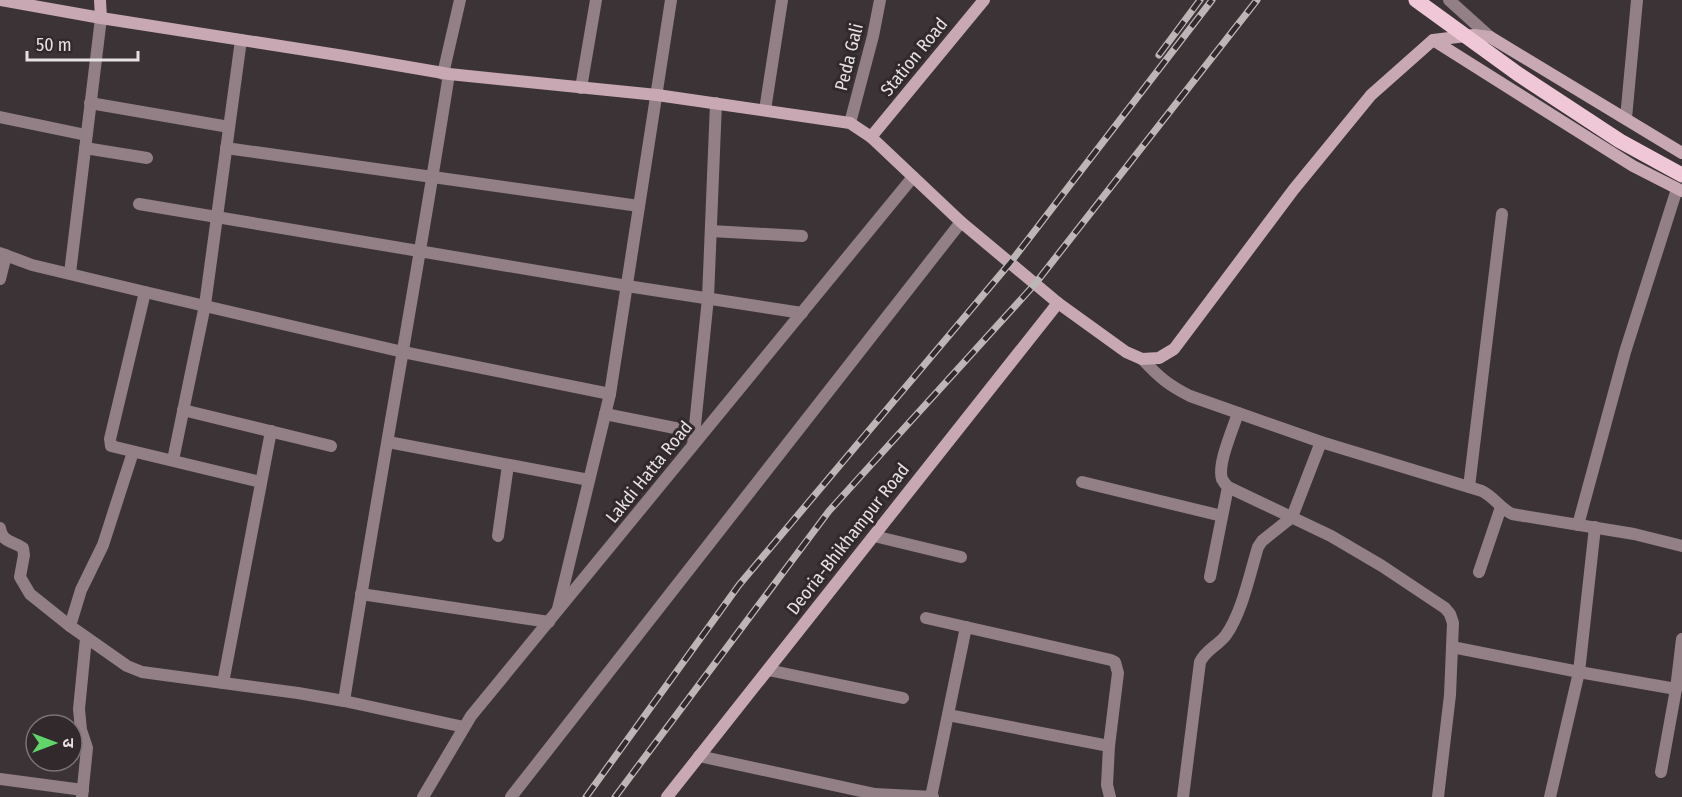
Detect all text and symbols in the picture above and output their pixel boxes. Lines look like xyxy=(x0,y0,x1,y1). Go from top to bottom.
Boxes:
street label: Station Road xyxy=(876,13,952,101)
street label: Peda Gali xyxy=(830,21,868,93)
scale bar xyxy=(27,24,138,62)
text: 50 m xyxy=(36,34,72,56)
street label: Lakdi Hatta Road xyxy=(601,416,697,528)
street label: Deoria-Bhikhampur Road xyxy=(782,459,914,619)
north arrow xyxy=(24,713,84,773)
text: उ xyxy=(59,738,78,748)

